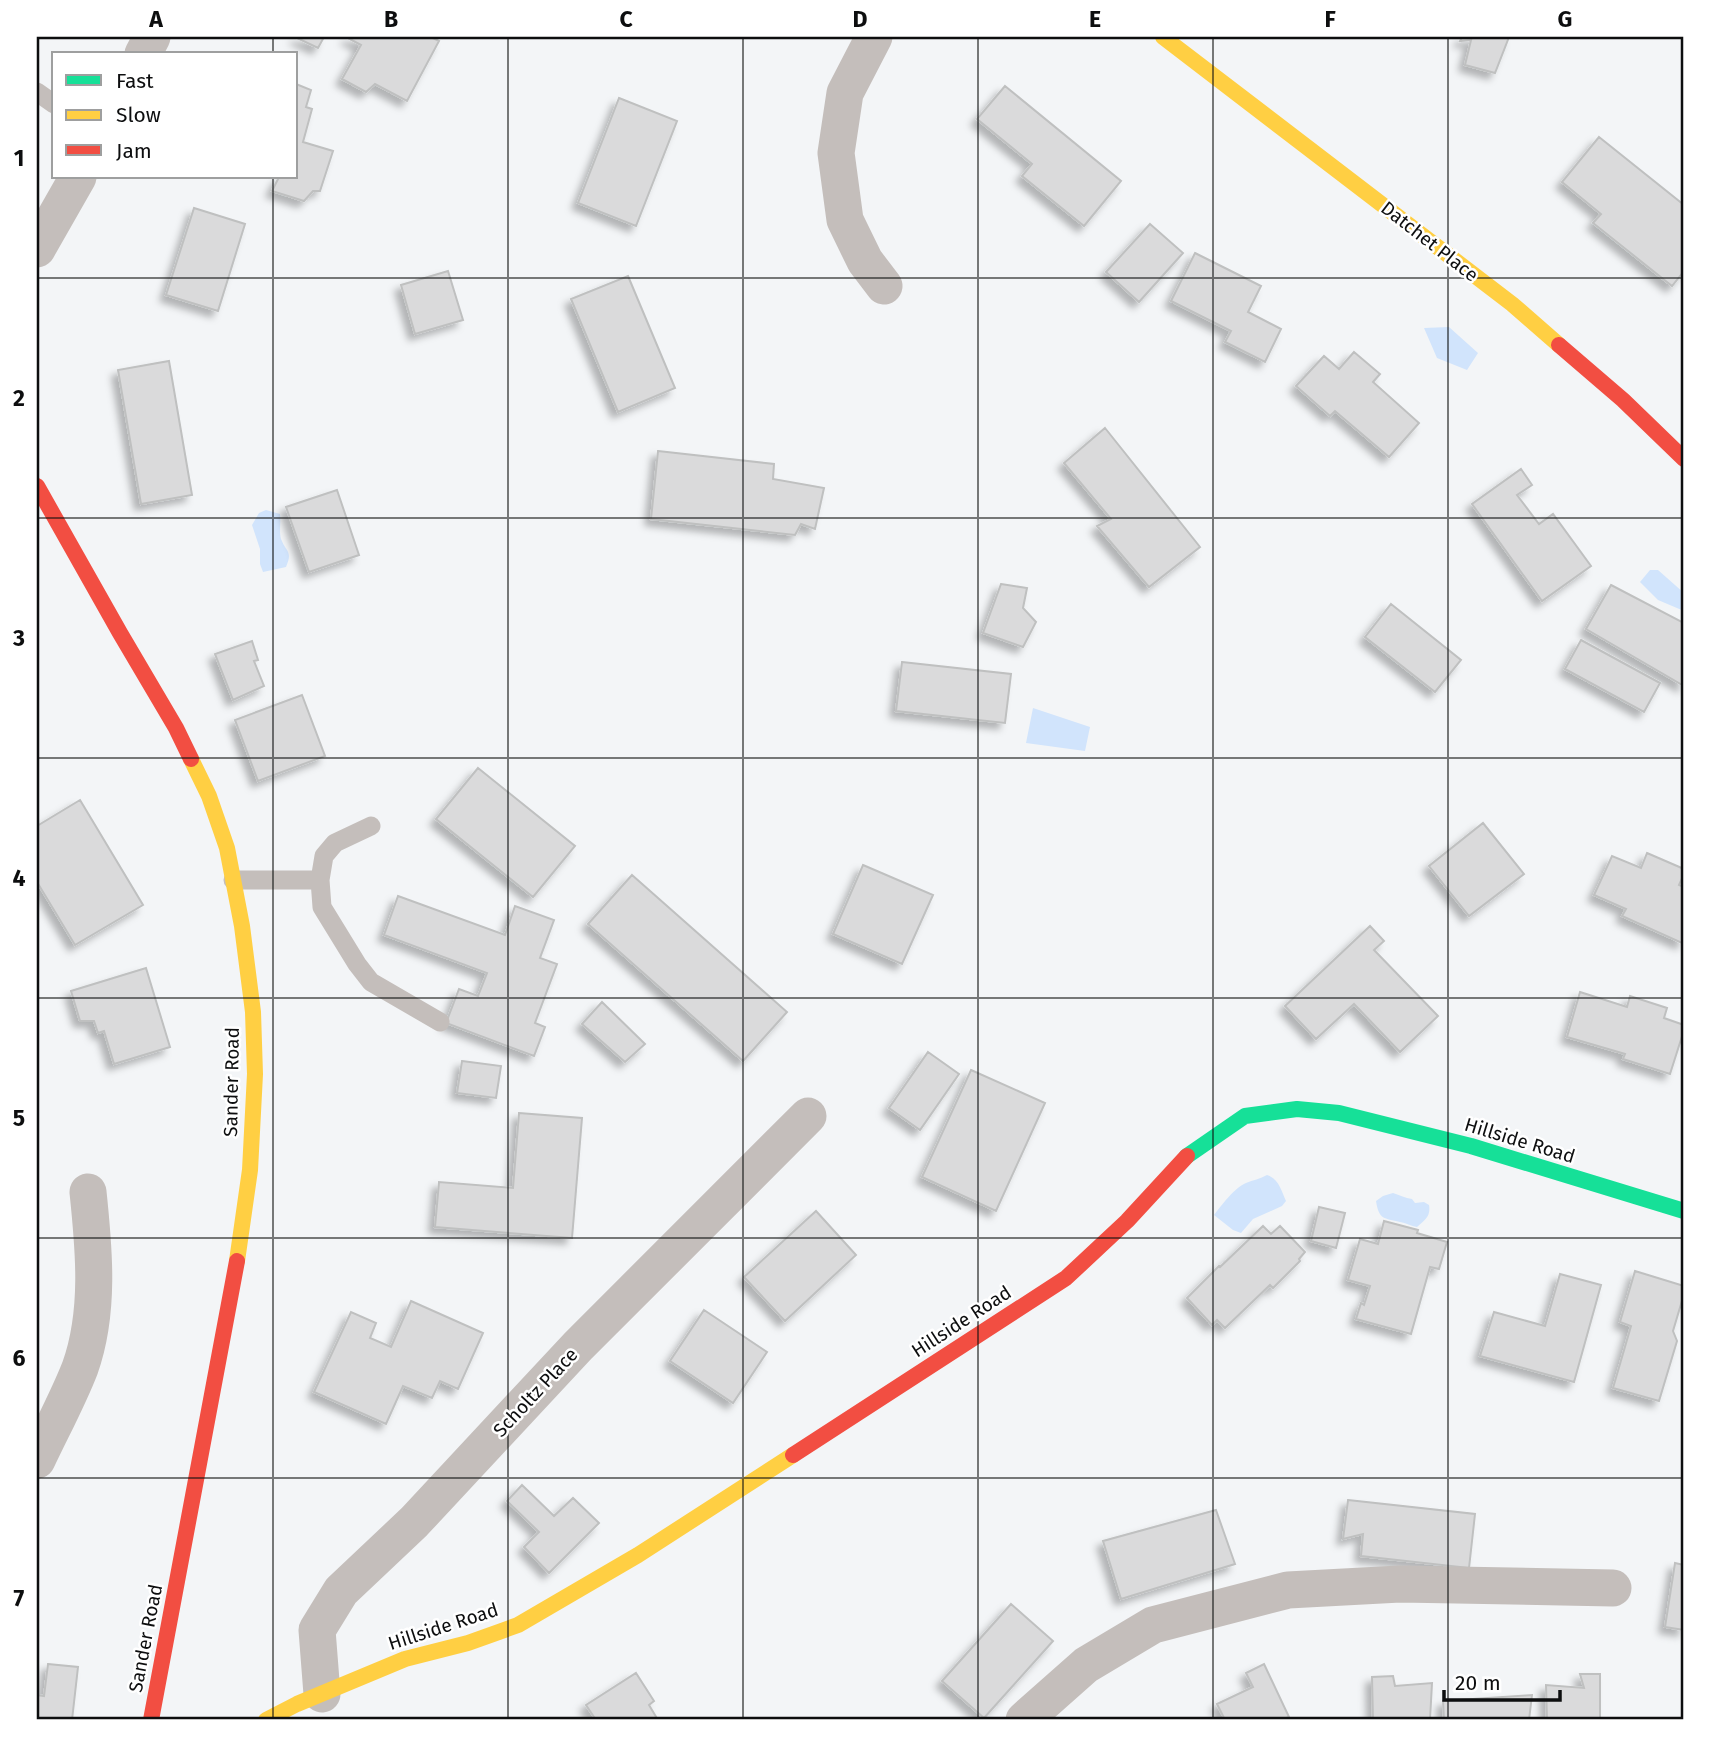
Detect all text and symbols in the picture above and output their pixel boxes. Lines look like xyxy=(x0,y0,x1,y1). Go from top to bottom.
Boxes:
text: A xyxy=(148,5,163,33)
text: B xyxy=(384,5,398,33)
text: C xyxy=(619,5,633,33)
text: D xyxy=(853,5,868,33)
text: E xyxy=(1089,5,1101,33)
text: F xyxy=(1324,5,1336,33)
text: G xyxy=(1558,5,1572,33)
legend xyxy=(52,52,298,178)
text: Fast xyxy=(116,68,154,94)
text: Slow xyxy=(116,102,161,128)
text: Jam xyxy=(116,138,152,164)
text: 1 xyxy=(14,144,24,172)
street label: Datchet Place xyxy=(1376,196,1483,287)
text: 2 xyxy=(13,384,25,412)
text: 3 xyxy=(12,624,25,652)
text: 4 xyxy=(13,864,26,892)
street label: Sander Road xyxy=(219,1027,244,1137)
text: 5 xyxy=(13,1104,25,1132)
street label: Hillside Road xyxy=(1462,1113,1578,1168)
street label: Hillside Road xyxy=(907,1281,1015,1362)
street label: Scholtz Place xyxy=(488,1343,582,1442)
text: 6 xyxy=(13,1344,26,1372)
street label: Sander Road xyxy=(124,1582,167,1694)
text: 7 xyxy=(14,1584,25,1612)
street label: Hillside Road xyxy=(385,1598,501,1655)
scale bar xyxy=(1444,1659,1560,1703)
text: 20 m xyxy=(1455,1670,1501,1696)

